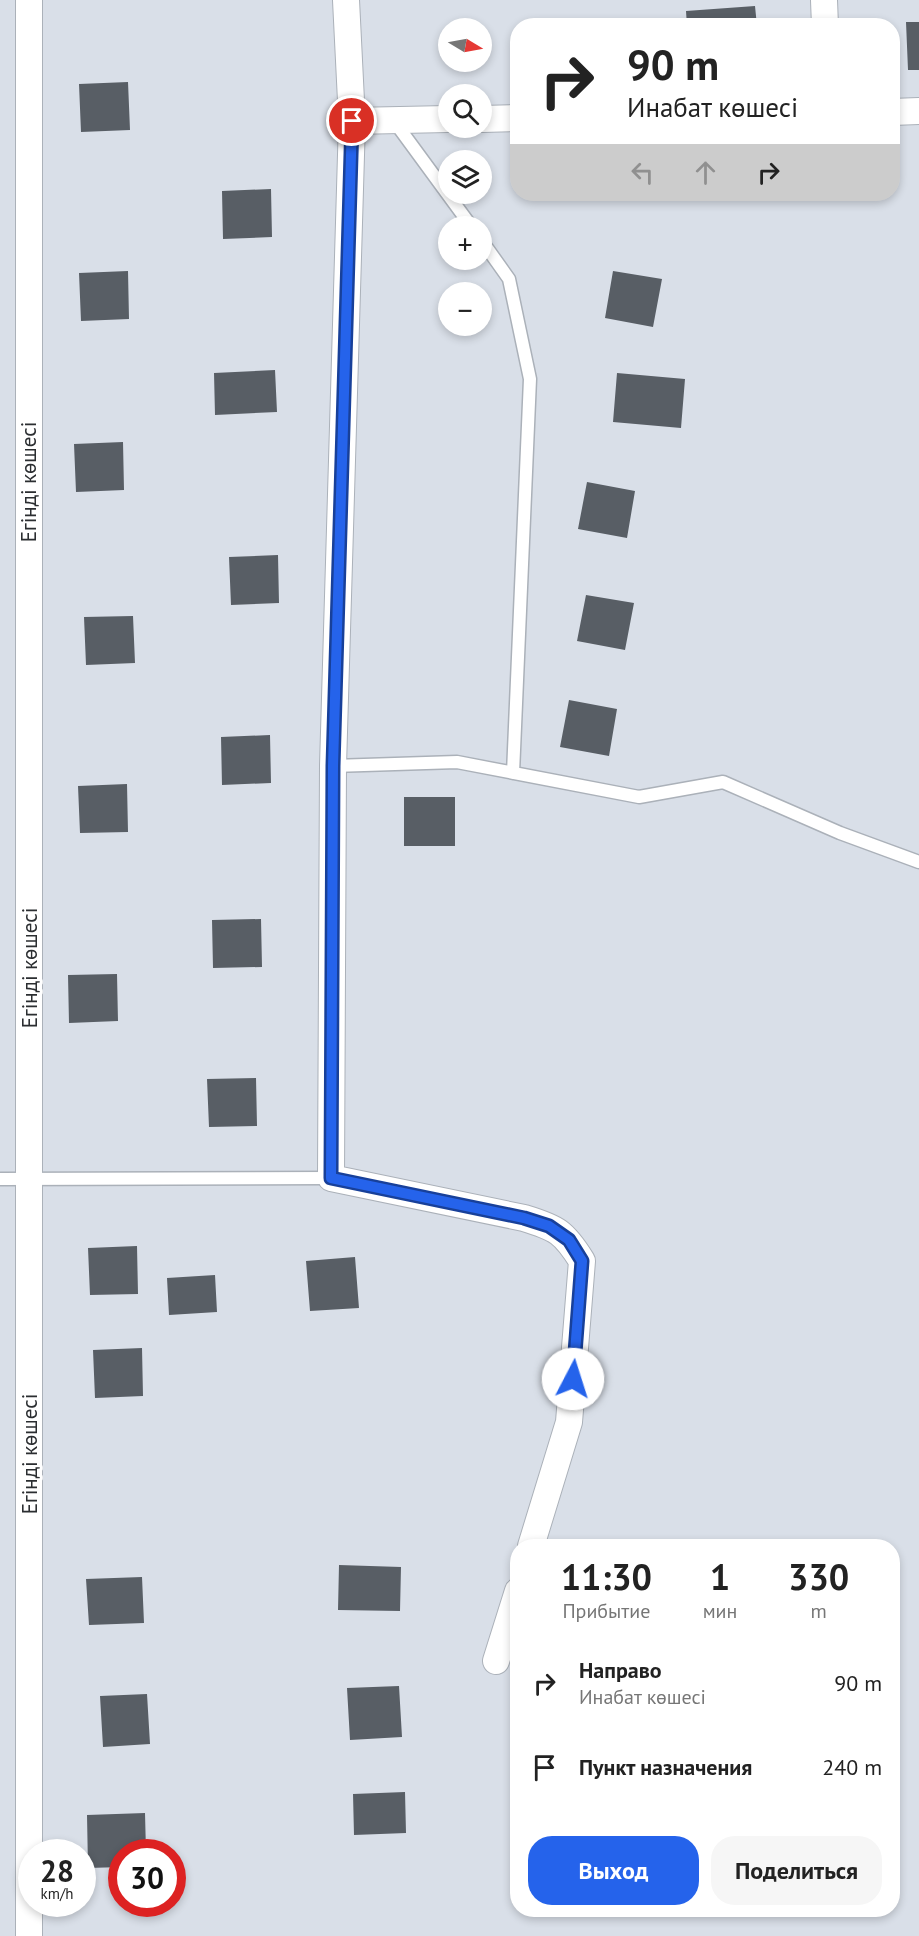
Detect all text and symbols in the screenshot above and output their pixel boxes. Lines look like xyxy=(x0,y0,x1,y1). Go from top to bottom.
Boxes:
north arrow xyxy=(438,18,492,72)
map controls xyxy=(438,18,492,336)
text: 90 m xyxy=(627,37,719,92)
icon: right xyxy=(528,42,606,120)
button: search xyxy=(438,84,492,138)
text: Инабат көшесі xyxy=(627,90,798,124)
pin xyxy=(326,95,377,146)
icon: arrive xyxy=(335,104,368,137)
button: layers xyxy=(438,150,492,204)
icon: left xyxy=(626,156,659,189)
icon: ahead xyxy=(689,156,722,189)
icon: right xyxy=(752,156,785,189)
button: + xyxy=(438,216,492,270)
button: − xyxy=(438,282,492,336)
street label: Егінді көшесі xyxy=(15,422,42,542)
street label: Егінді көшесі xyxy=(16,908,43,1028)
position arrow xyxy=(541,1347,605,1411)
street label: Егінді көшесі xyxy=(16,1394,43,1514)
text: 11:30 xyxy=(561,1553,652,1600)
text: 1 xyxy=(710,1553,730,1600)
text: 330 xyxy=(788,1553,849,1600)
text: Прибытие xyxy=(562,1598,650,1624)
text: мин xyxy=(703,1598,737,1624)
text: m xyxy=(811,1598,827,1624)
text: Направо xyxy=(579,1656,662,1684)
icon: right xyxy=(528,1667,561,1700)
text: 90 m xyxy=(834,1669,882,1697)
text: Инабат көшесі xyxy=(579,1684,706,1710)
icon: arrive xyxy=(528,1751,561,1784)
text: Пункт назначения xyxy=(579,1753,752,1781)
text: 240 m xyxy=(822,1753,882,1781)
button: Выход xyxy=(528,1836,699,1905)
button: Поделиться xyxy=(711,1836,882,1905)
speed limit sign: 30 xyxy=(108,1839,186,1917)
text: 28 xyxy=(40,1851,74,1890)
text: km/h xyxy=(41,1884,73,1903)

